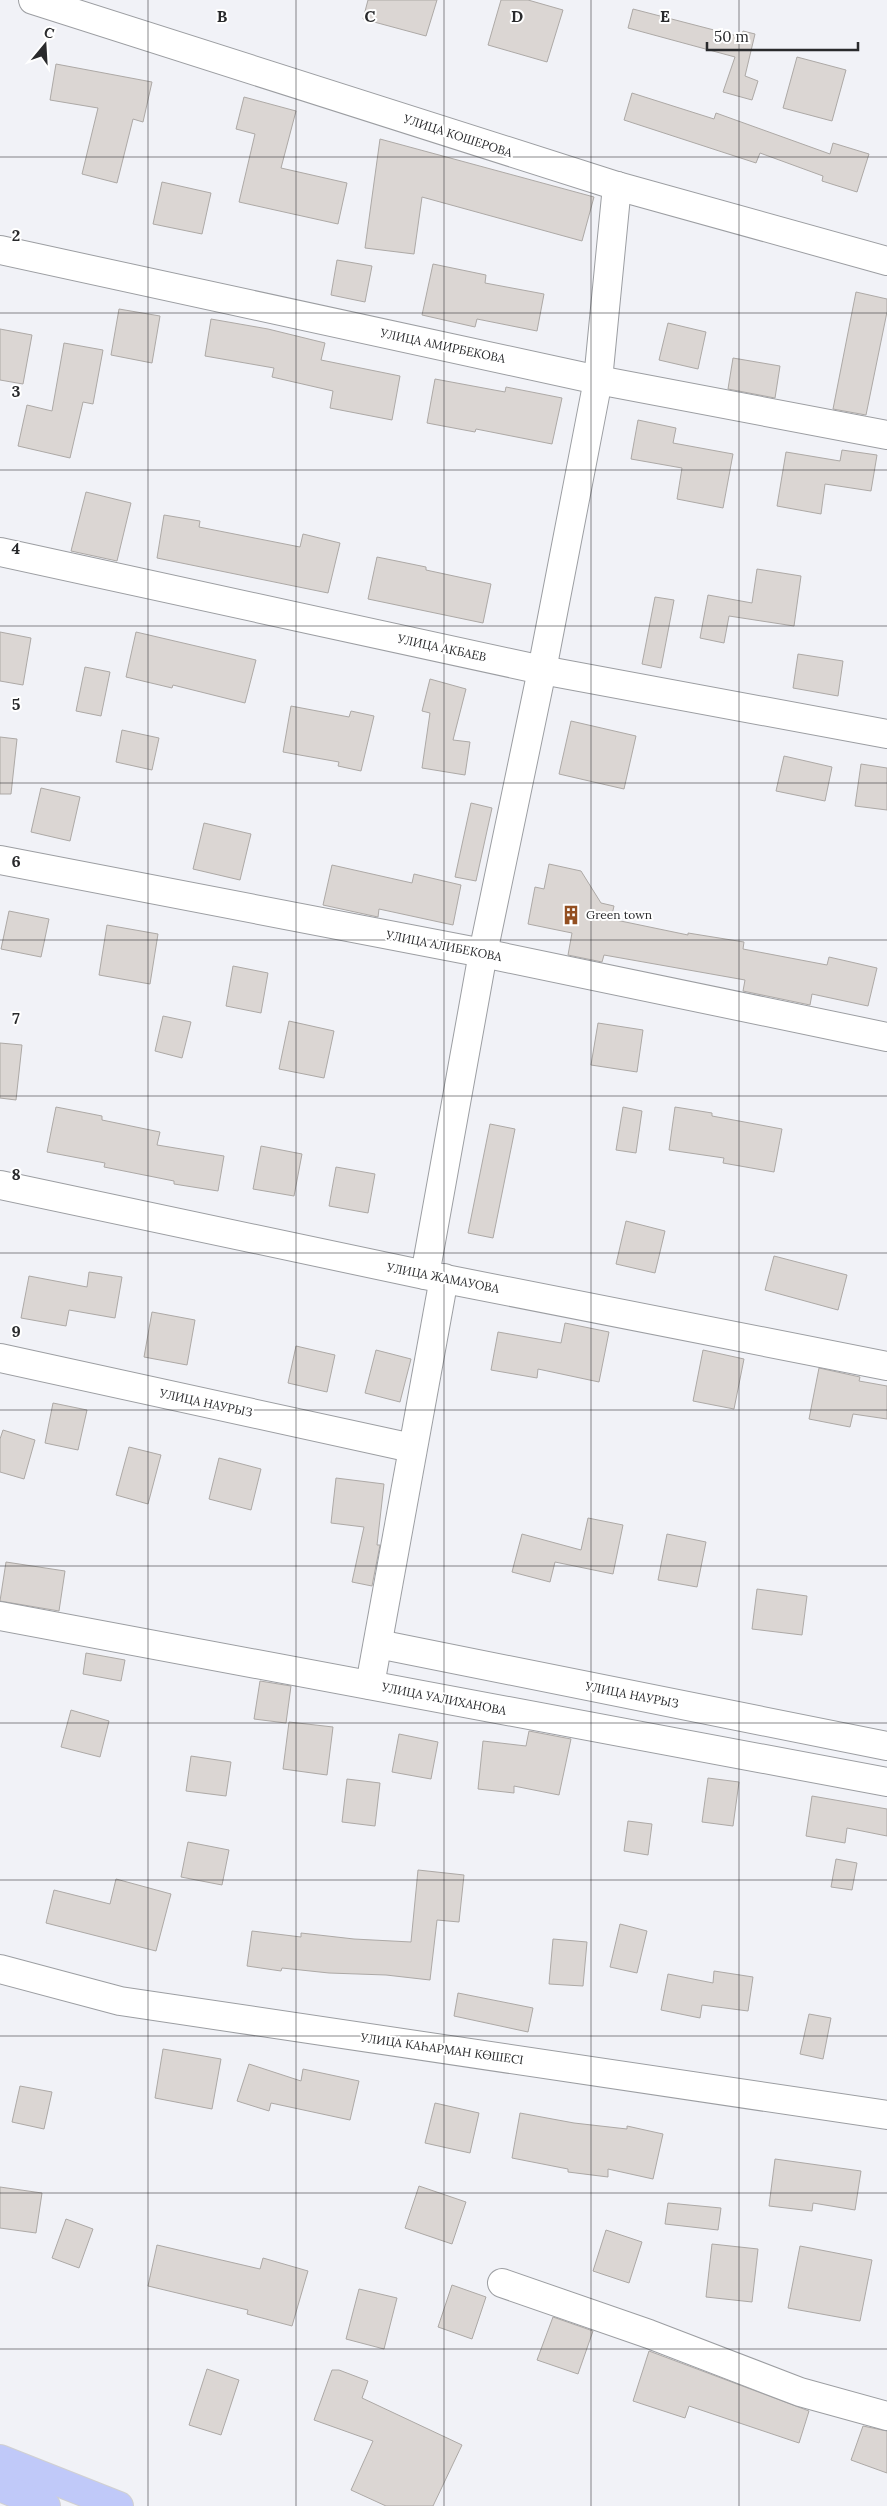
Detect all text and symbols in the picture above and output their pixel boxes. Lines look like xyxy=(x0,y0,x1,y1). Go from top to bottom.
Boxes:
text: B xyxy=(217,6,228,26)
text: C xyxy=(364,6,376,26)
text: D xyxy=(511,6,523,26)
text: E xyxy=(660,6,670,26)
north arrow xyxy=(20,20,70,70)
scale bar xyxy=(707,20,858,52)
text: С xyxy=(42,23,57,43)
text: 50 m xyxy=(714,27,749,46)
street label: УЛИЦА КОШЕРОВА xyxy=(401,111,515,160)
text: 2 xyxy=(12,225,20,245)
street label: УЛИЦА АМИРБЕКОВА xyxy=(378,325,507,366)
text: 3 xyxy=(12,381,21,401)
text: 4 xyxy=(12,538,21,558)
street label: УЛИЦА АКБАЕВ xyxy=(395,631,488,664)
text: 5 xyxy=(12,694,21,714)
text: 6 xyxy=(11,851,21,871)
building icon: Green town xyxy=(560,904,582,926)
place label: Green town xyxy=(586,907,652,922)
street label: УЛИЦА АЛИБЕКОВА xyxy=(384,927,504,964)
text: 7 xyxy=(12,1008,20,1028)
text: 8 xyxy=(11,1164,21,1184)
street label: УЛИЦА ЖАМАУОВА xyxy=(385,1259,501,1296)
text: 9 xyxy=(11,1321,21,1341)
street label: УЛИЦА НАУРЫЗ xyxy=(157,1385,254,1420)
street label: УЛИЦА НАУРЫЗ xyxy=(583,1678,680,1711)
street label: УЛИЦА УАЛИХАНОВА xyxy=(380,1679,508,1718)
street label: УЛИЦА КАҺАРМАН КӨШЕСІ xyxy=(359,2030,524,2067)

